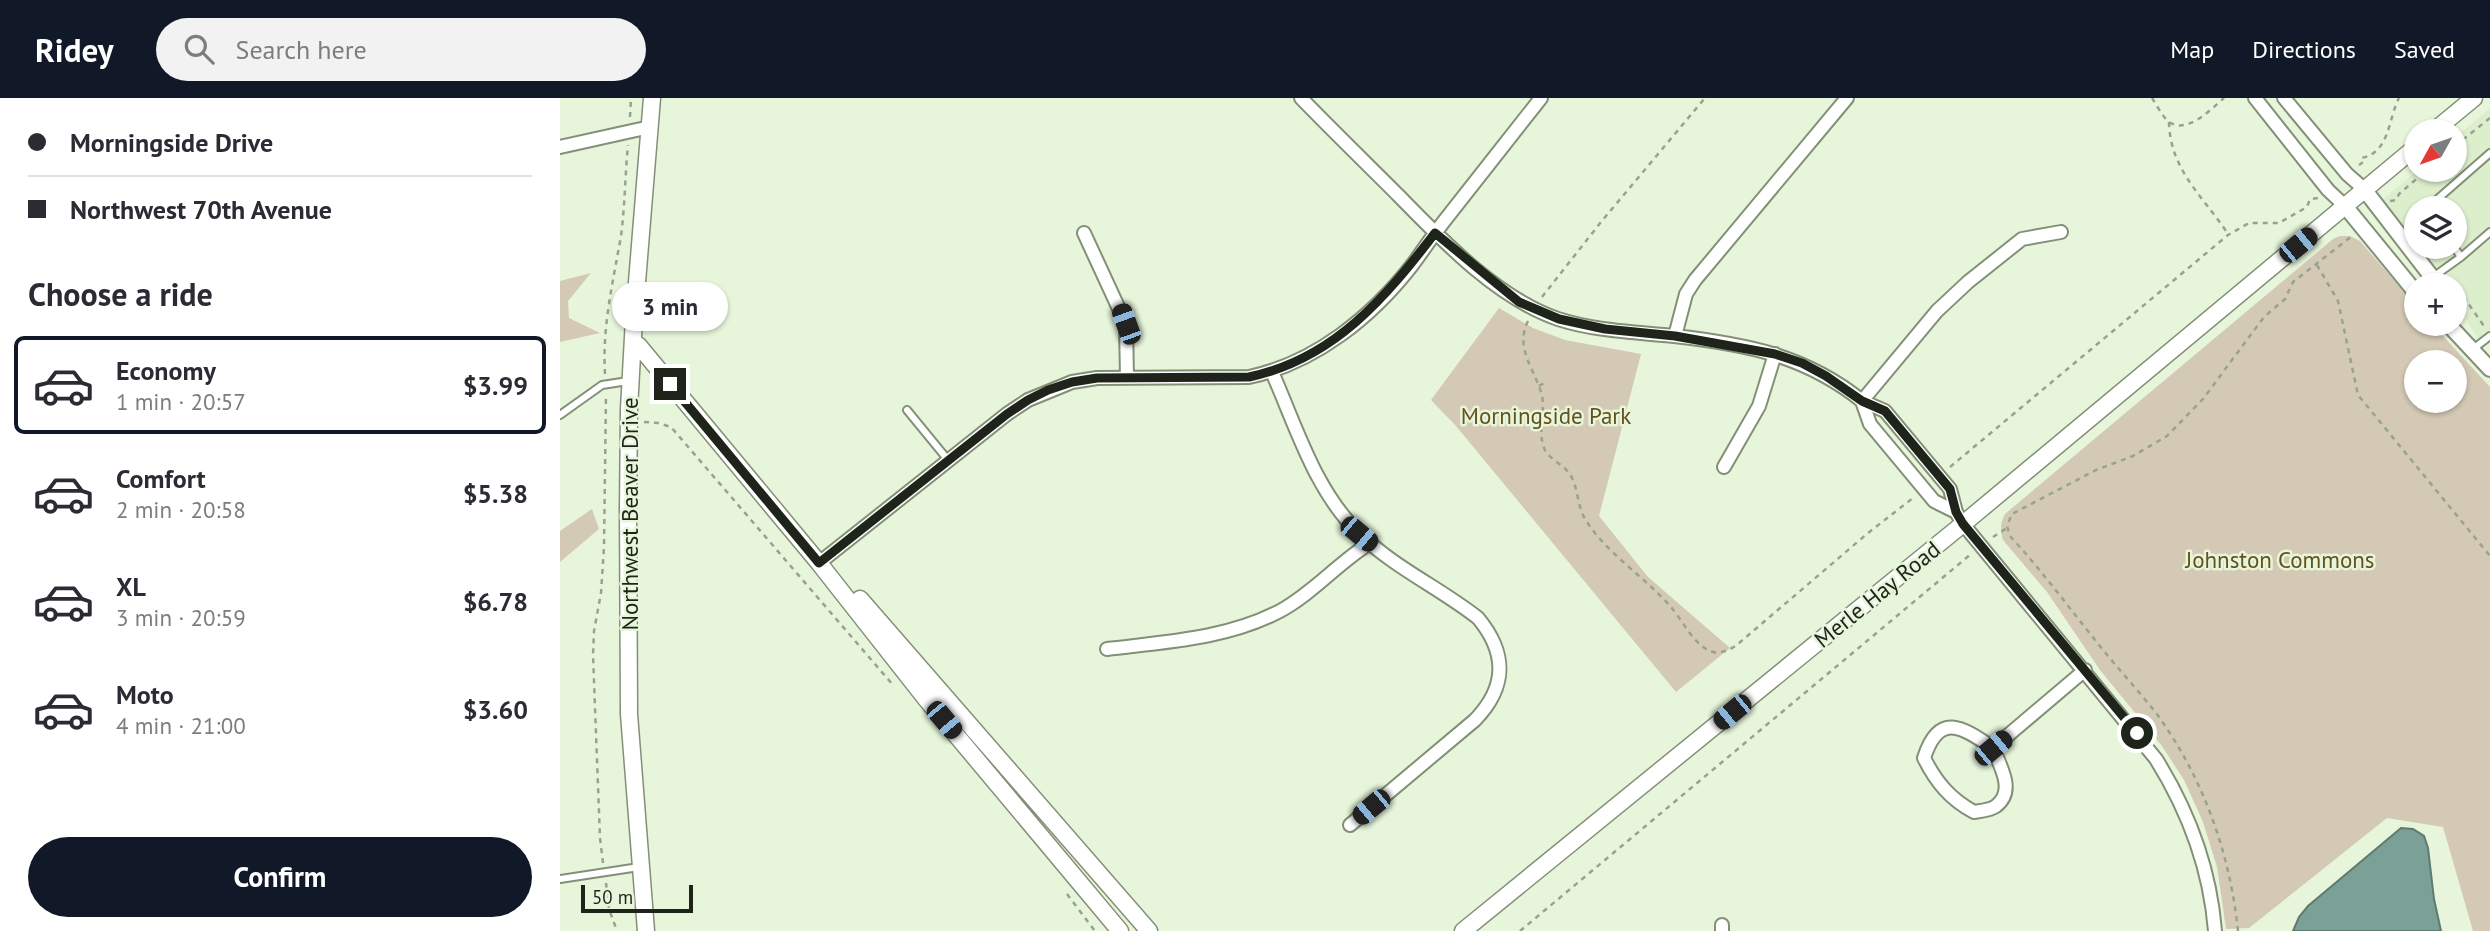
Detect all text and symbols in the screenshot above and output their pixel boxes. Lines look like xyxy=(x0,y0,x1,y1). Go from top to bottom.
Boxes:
search box xyxy=(156,18,646,81)
text: Ridey xyxy=(35,28,114,71)
icon: search xyxy=(180,30,218,68)
text: Search here xyxy=(236,33,367,66)
text: Map xyxy=(2170,34,2214,65)
text: Directions xyxy=(2252,34,2356,65)
text: Saved xyxy=(2394,34,2455,65)
north arrow xyxy=(2404,119,2468,182)
map controls xyxy=(2404,119,2467,413)
text: Morningside Drive xyxy=(70,126,273,159)
text: Northwest 70th Avenue xyxy=(70,193,332,226)
button: layers xyxy=(2404,196,2467,259)
car xyxy=(2276,224,2321,266)
text: Choose a ride xyxy=(28,273,213,315)
button: + xyxy=(2404,273,2467,336)
callout: 3 min xyxy=(612,282,728,331)
text: 3 min xyxy=(642,292,698,321)
car xyxy=(1109,301,1144,347)
button: − xyxy=(2404,350,2467,413)
icon: car xyxy=(32,354,95,417)
text: Economy xyxy=(116,354,216,387)
route end xyxy=(654,368,686,400)
text: $3.99 xyxy=(463,369,528,402)
text: 1 min · 20:57 xyxy=(116,387,246,416)
street label: Northwest Beaver Drive xyxy=(615,397,644,631)
park label: Morningside Park xyxy=(1461,401,1631,430)
icon: car xyxy=(32,462,95,525)
text: Comfort xyxy=(116,462,206,495)
text: $5.38 xyxy=(463,477,528,510)
text: 2 min · 20:58 xyxy=(116,495,246,524)
car xyxy=(1337,512,1382,556)
street label: Merle Hay Road xyxy=(1808,534,1946,654)
park label: Johnston Commons xyxy=(2184,545,2375,574)
icon: car xyxy=(32,570,95,633)
text: XL xyxy=(116,570,146,603)
text: $6.78 xyxy=(463,585,528,618)
text: 3 min · 20:59 xyxy=(116,603,246,632)
icon: car xyxy=(32,678,95,741)
text: Moto xyxy=(116,678,174,711)
car xyxy=(1710,691,1755,733)
text: $3.60 xyxy=(463,693,528,726)
car xyxy=(923,697,966,743)
text: 4 min · 21:00 xyxy=(116,711,246,740)
route start xyxy=(2121,717,2153,749)
car xyxy=(1971,726,2016,770)
car xyxy=(1349,785,1394,829)
button: Confirm xyxy=(28,837,532,917)
scale bar xyxy=(581,882,693,914)
text: 50 m xyxy=(592,885,633,909)

